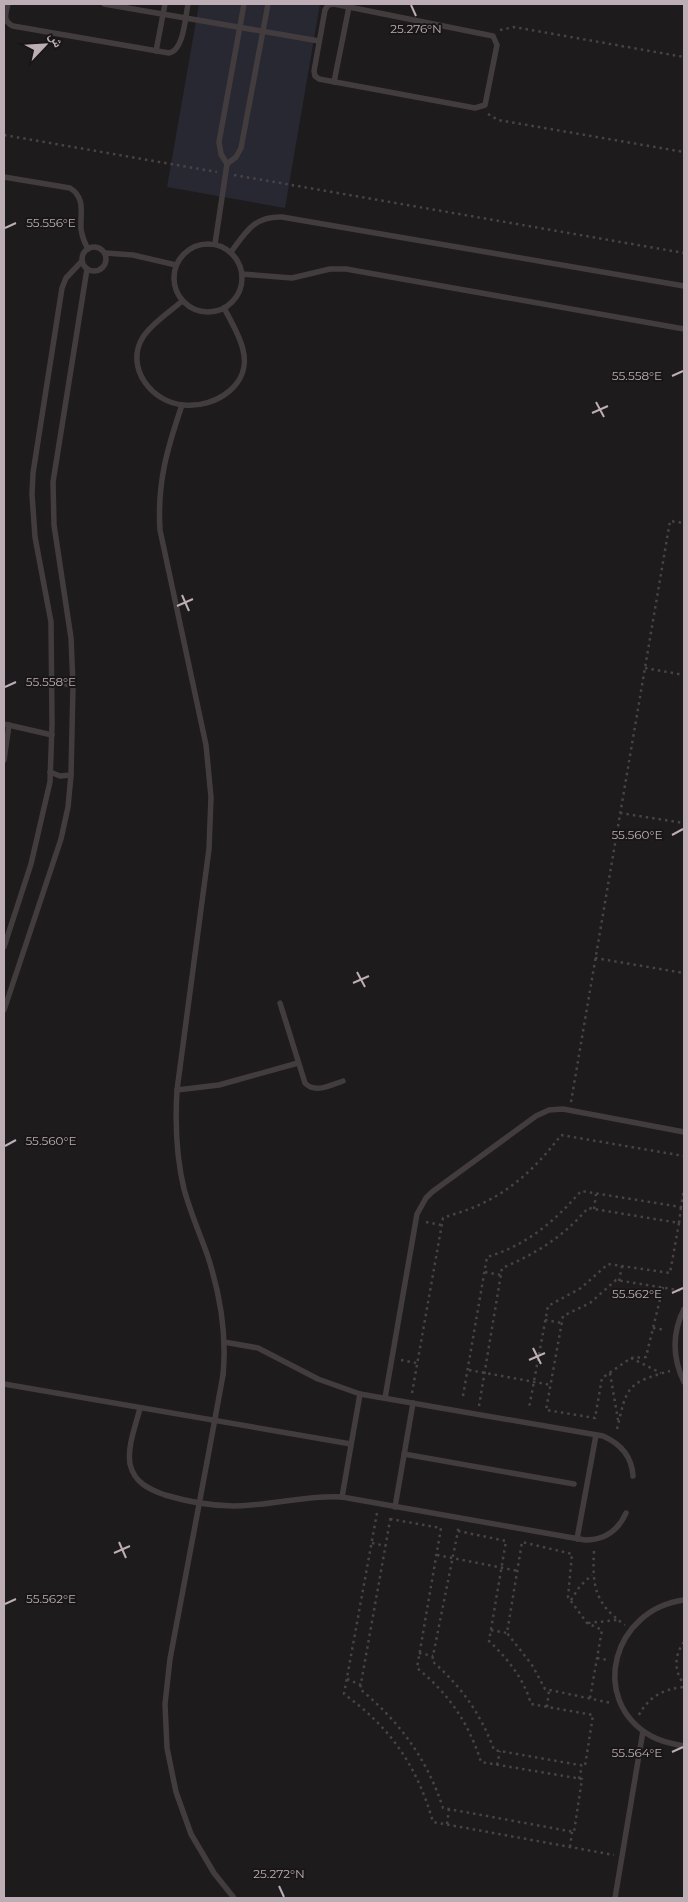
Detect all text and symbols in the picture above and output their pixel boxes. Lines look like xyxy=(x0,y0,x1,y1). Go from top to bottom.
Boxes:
north arrow xyxy=(20,20,70,70)
text: 25.276°N xyxy=(390,21,442,36)
text: ش xyxy=(45,29,68,50)
text: 55.556°E xyxy=(26,215,76,230)
text: 55.558°E xyxy=(612,368,662,383)
text: 55.558°E xyxy=(26,674,76,689)
text: 55.560°E xyxy=(611,827,663,842)
text: 55.560°E xyxy=(25,1133,77,1148)
text: 55.562°E xyxy=(612,1286,662,1301)
text: 55.562°E xyxy=(26,1591,76,1606)
text: 55.564°E xyxy=(612,1745,662,1760)
text: 25.272°N xyxy=(253,1866,305,1881)

